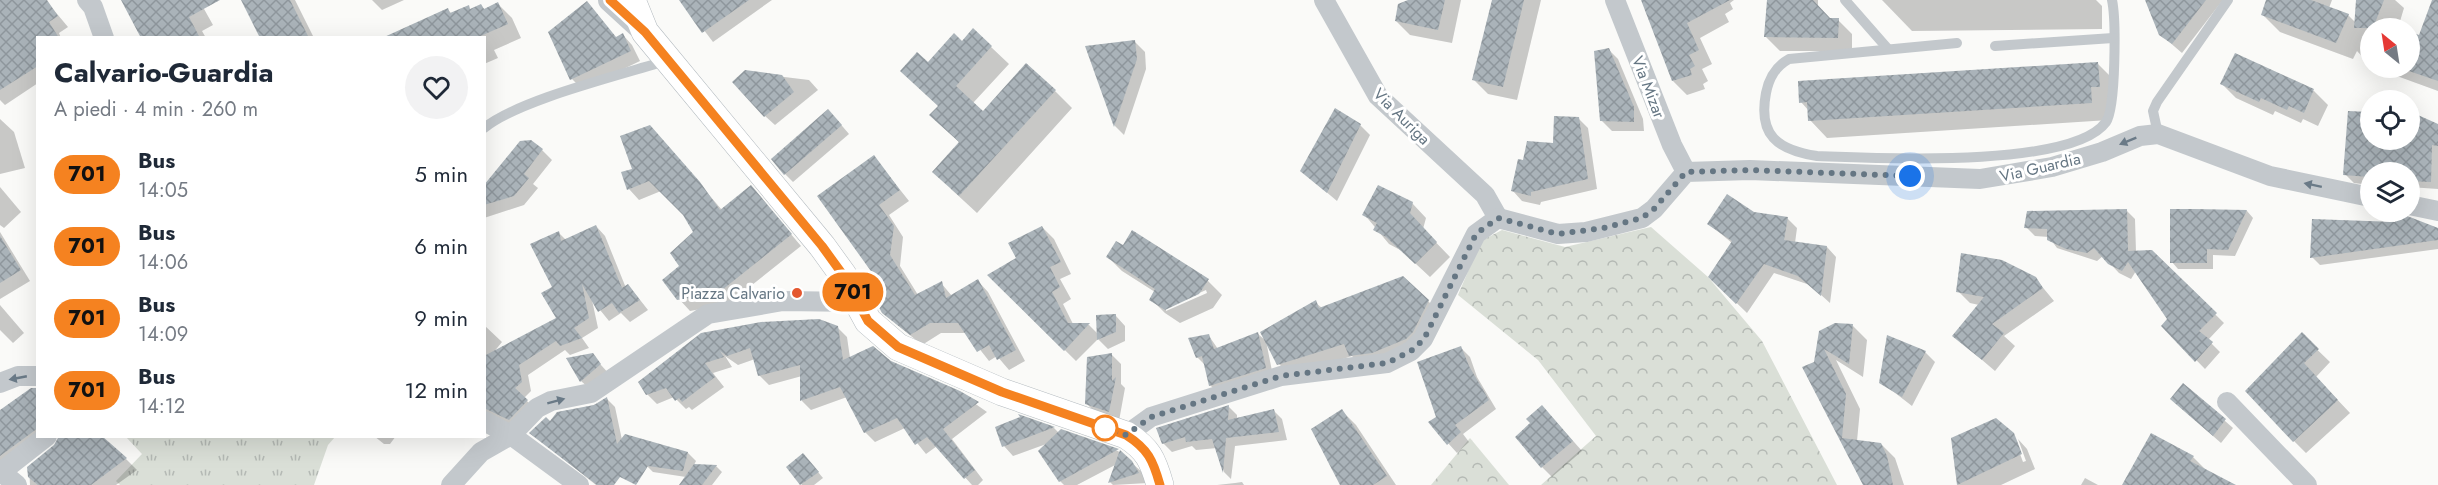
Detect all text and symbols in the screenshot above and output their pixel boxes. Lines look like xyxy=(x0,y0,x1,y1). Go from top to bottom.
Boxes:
north arrow xyxy=(2360,18,2420,78)
map controls xyxy=(2360,18,2420,222)
text: Calvario-Guardia xyxy=(54,52,274,93)
street label: Via Mizar xyxy=(1626,53,1671,122)
button: heart xyxy=(405,56,468,119)
street label: Via Auriga xyxy=(1368,83,1435,150)
button: locate xyxy=(2360,90,2420,150)
text: A piedi · 4 min · 260 m xyxy=(54,95,258,124)
one-way arrow xyxy=(2118,136,2136,146)
text: Bus xyxy=(138,144,175,176)
street label: Via Guardia xyxy=(1997,147,2083,188)
text: 5 min xyxy=(415,158,468,190)
text: 701 xyxy=(68,159,106,189)
your location xyxy=(1895,161,1925,191)
button: layers xyxy=(2360,162,2420,222)
text: 14:05 xyxy=(138,176,188,205)
one-way arrow xyxy=(2303,180,2322,189)
text: Bus xyxy=(138,216,175,248)
text: 6 min xyxy=(414,230,468,262)
text: 701 xyxy=(68,231,106,261)
text: 14:06 xyxy=(138,248,188,277)
line badge: 701 xyxy=(818,272,888,312)
text: 701 xyxy=(834,277,872,307)
place label: Piazza Calvario xyxy=(681,282,785,305)
marker: Piazza Calvario xyxy=(790,286,804,300)
text: Bus xyxy=(138,288,175,320)
text: 9 min xyxy=(414,302,468,334)
text: 701 xyxy=(68,303,106,333)
text: 14:09 xyxy=(138,320,188,349)
text: Bus xyxy=(138,360,175,392)
one-way arrow xyxy=(8,374,27,383)
text: 12 min xyxy=(405,374,468,406)
text: 701 xyxy=(68,375,106,405)
text: 14:12 xyxy=(138,392,185,421)
one-way arrow xyxy=(547,395,565,405)
unlabelled marker xyxy=(1092,415,1118,441)

